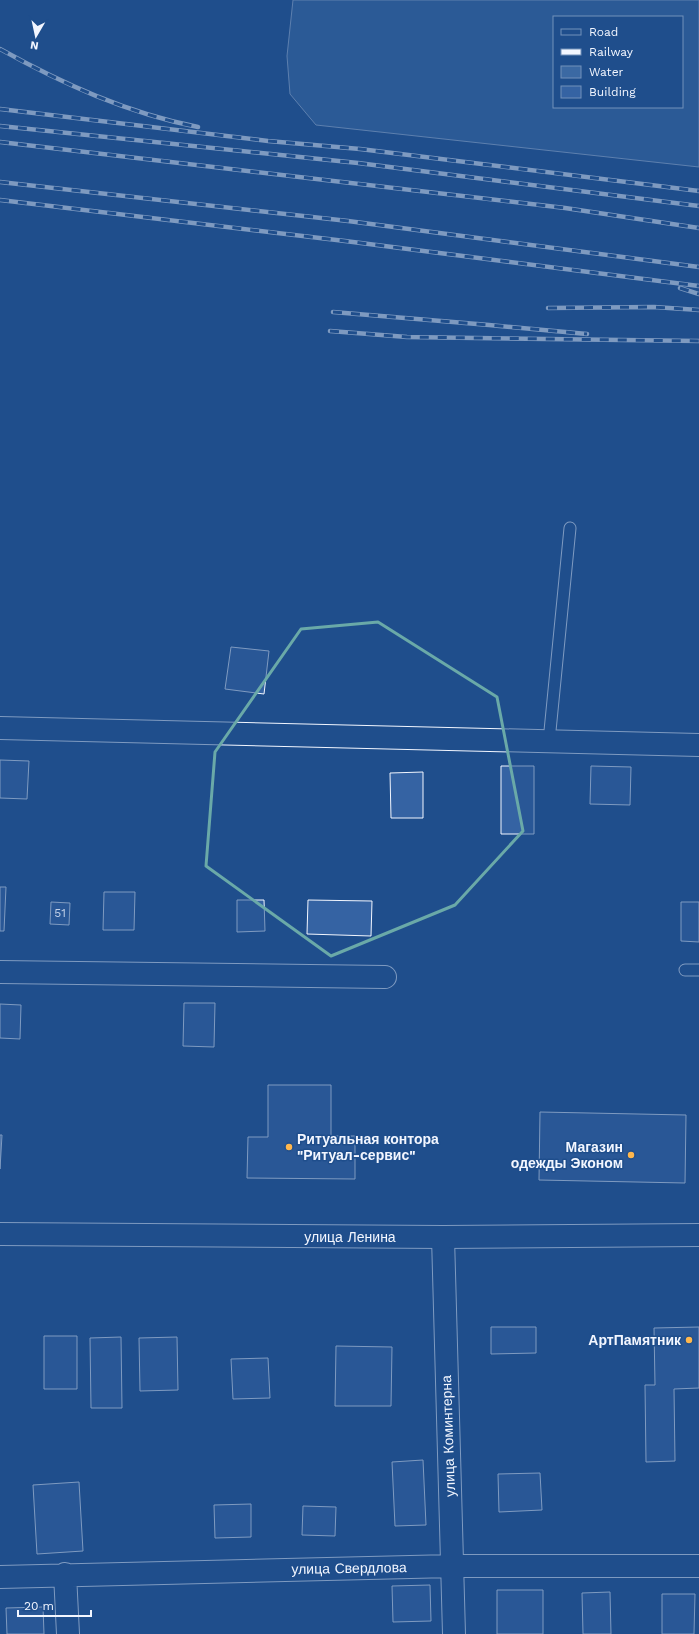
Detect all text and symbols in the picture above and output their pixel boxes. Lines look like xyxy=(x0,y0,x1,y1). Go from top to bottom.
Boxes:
north arrow xyxy=(16,16,56,56)
legend xyxy=(553,16,683,108)
text: Road xyxy=(589,25,618,39)
text: N xyxy=(29,38,40,52)
text: Railway xyxy=(589,45,634,59)
text: Water xyxy=(589,65,624,79)
text: Building xyxy=(589,85,636,99)
house number: 51 xyxy=(54,906,66,920)
place label: Ритуальная контора "Ритуал-сервис" xyxy=(297,1131,439,1163)
place label: Магазин одежды Эконом xyxy=(511,1139,623,1171)
marker: Ритуальная контора "Ритуал-сервис" xyxy=(284,1142,294,1152)
marker: Магазин одежды Эконом xyxy=(626,1150,636,1160)
street label: улица Ленина xyxy=(304,1229,396,1245)
place label: АртПамятник xyxy=(588,1332,682,1348)
marker: АртПамятник xyxy=(684,1335,694,1345)
street label: улица Коминтерна xyxy=(438,1375,458,1497)
street label: улица Свердлова xyxy=(291,1559,407,1577)
scale bar xyxy=(18,1592,91,1618)
text: 20 m xyxy=(24,1599,54,1613)

